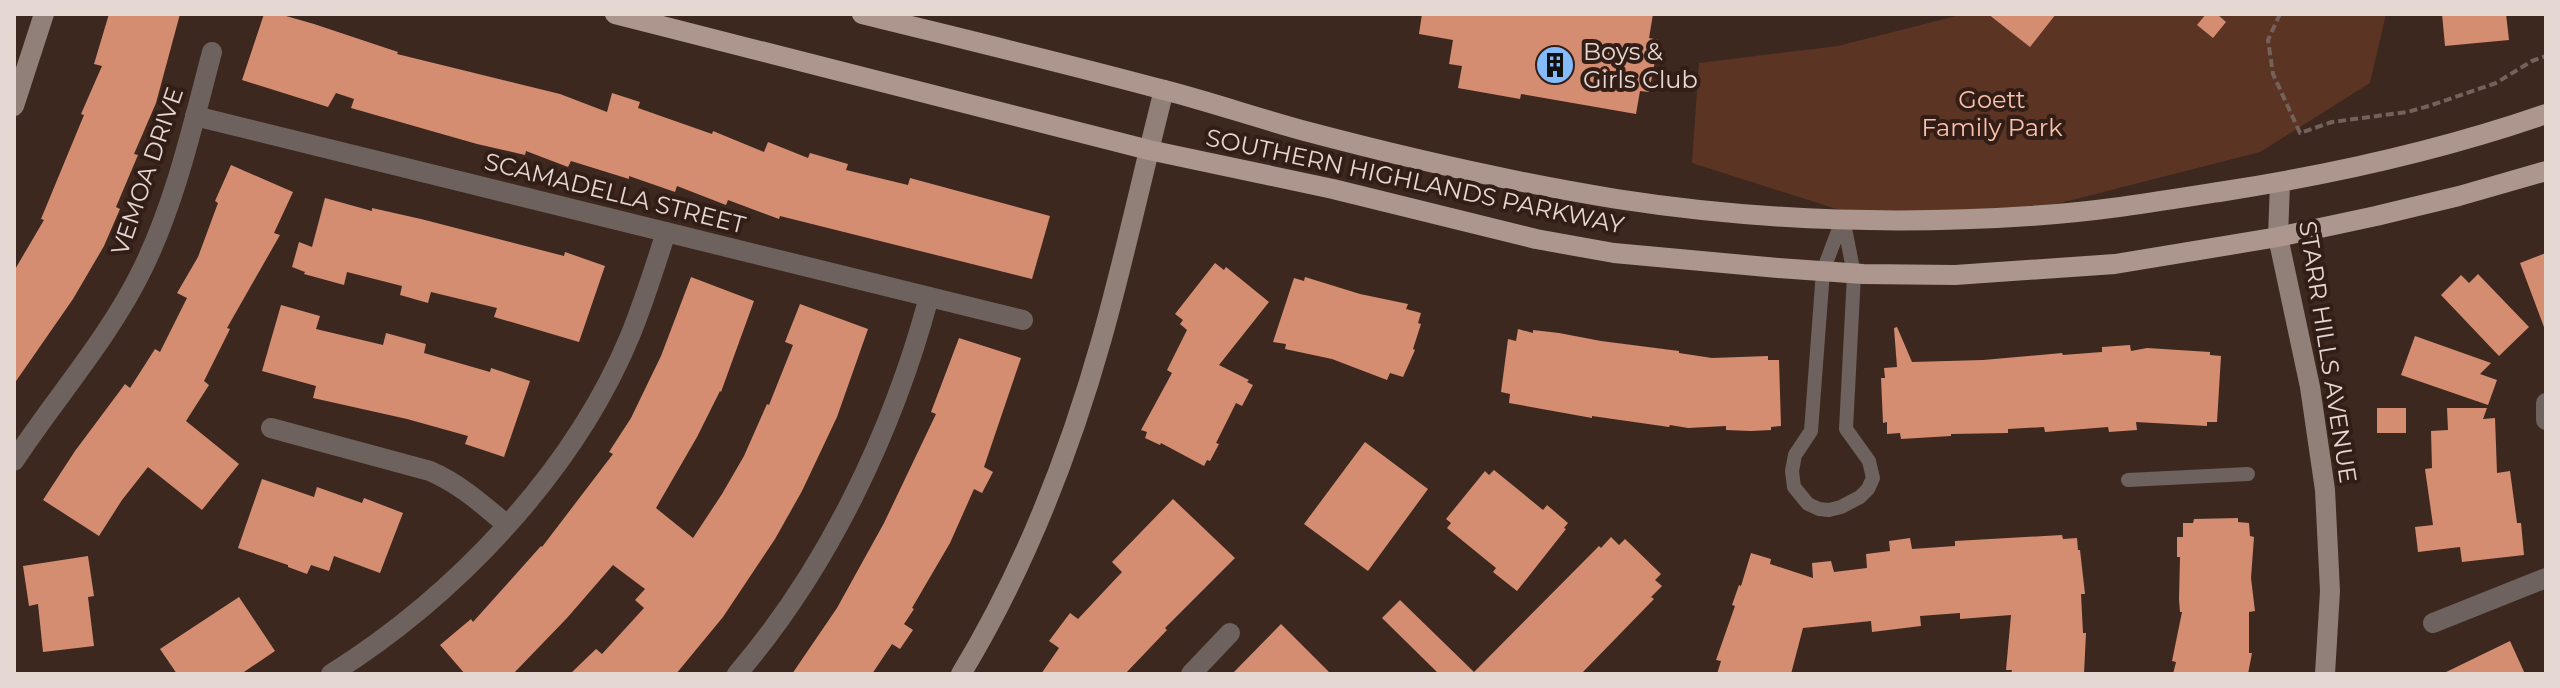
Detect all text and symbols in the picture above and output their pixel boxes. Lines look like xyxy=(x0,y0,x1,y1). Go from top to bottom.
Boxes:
place label: Boys & Girls Club xyxy=(1583,37,1698,94)
building icon: Boys & Girls Club xyxy=(1534,44,1576,86)
street label: VEMOA DRIVE xyxy=(105,83,189,259)
park label: Goett Family Park xyxy=(1921,85,2063,142)
street label: SOUTHERN HIGHLANDS PARKWAY xyxy=(1203,122,1627,240)
street label: SCAMADELLA STREET xyxy=(482,147,749,240)
street label: STARR HILLS AVENUE xyxy=(2293,219,2363,485)

